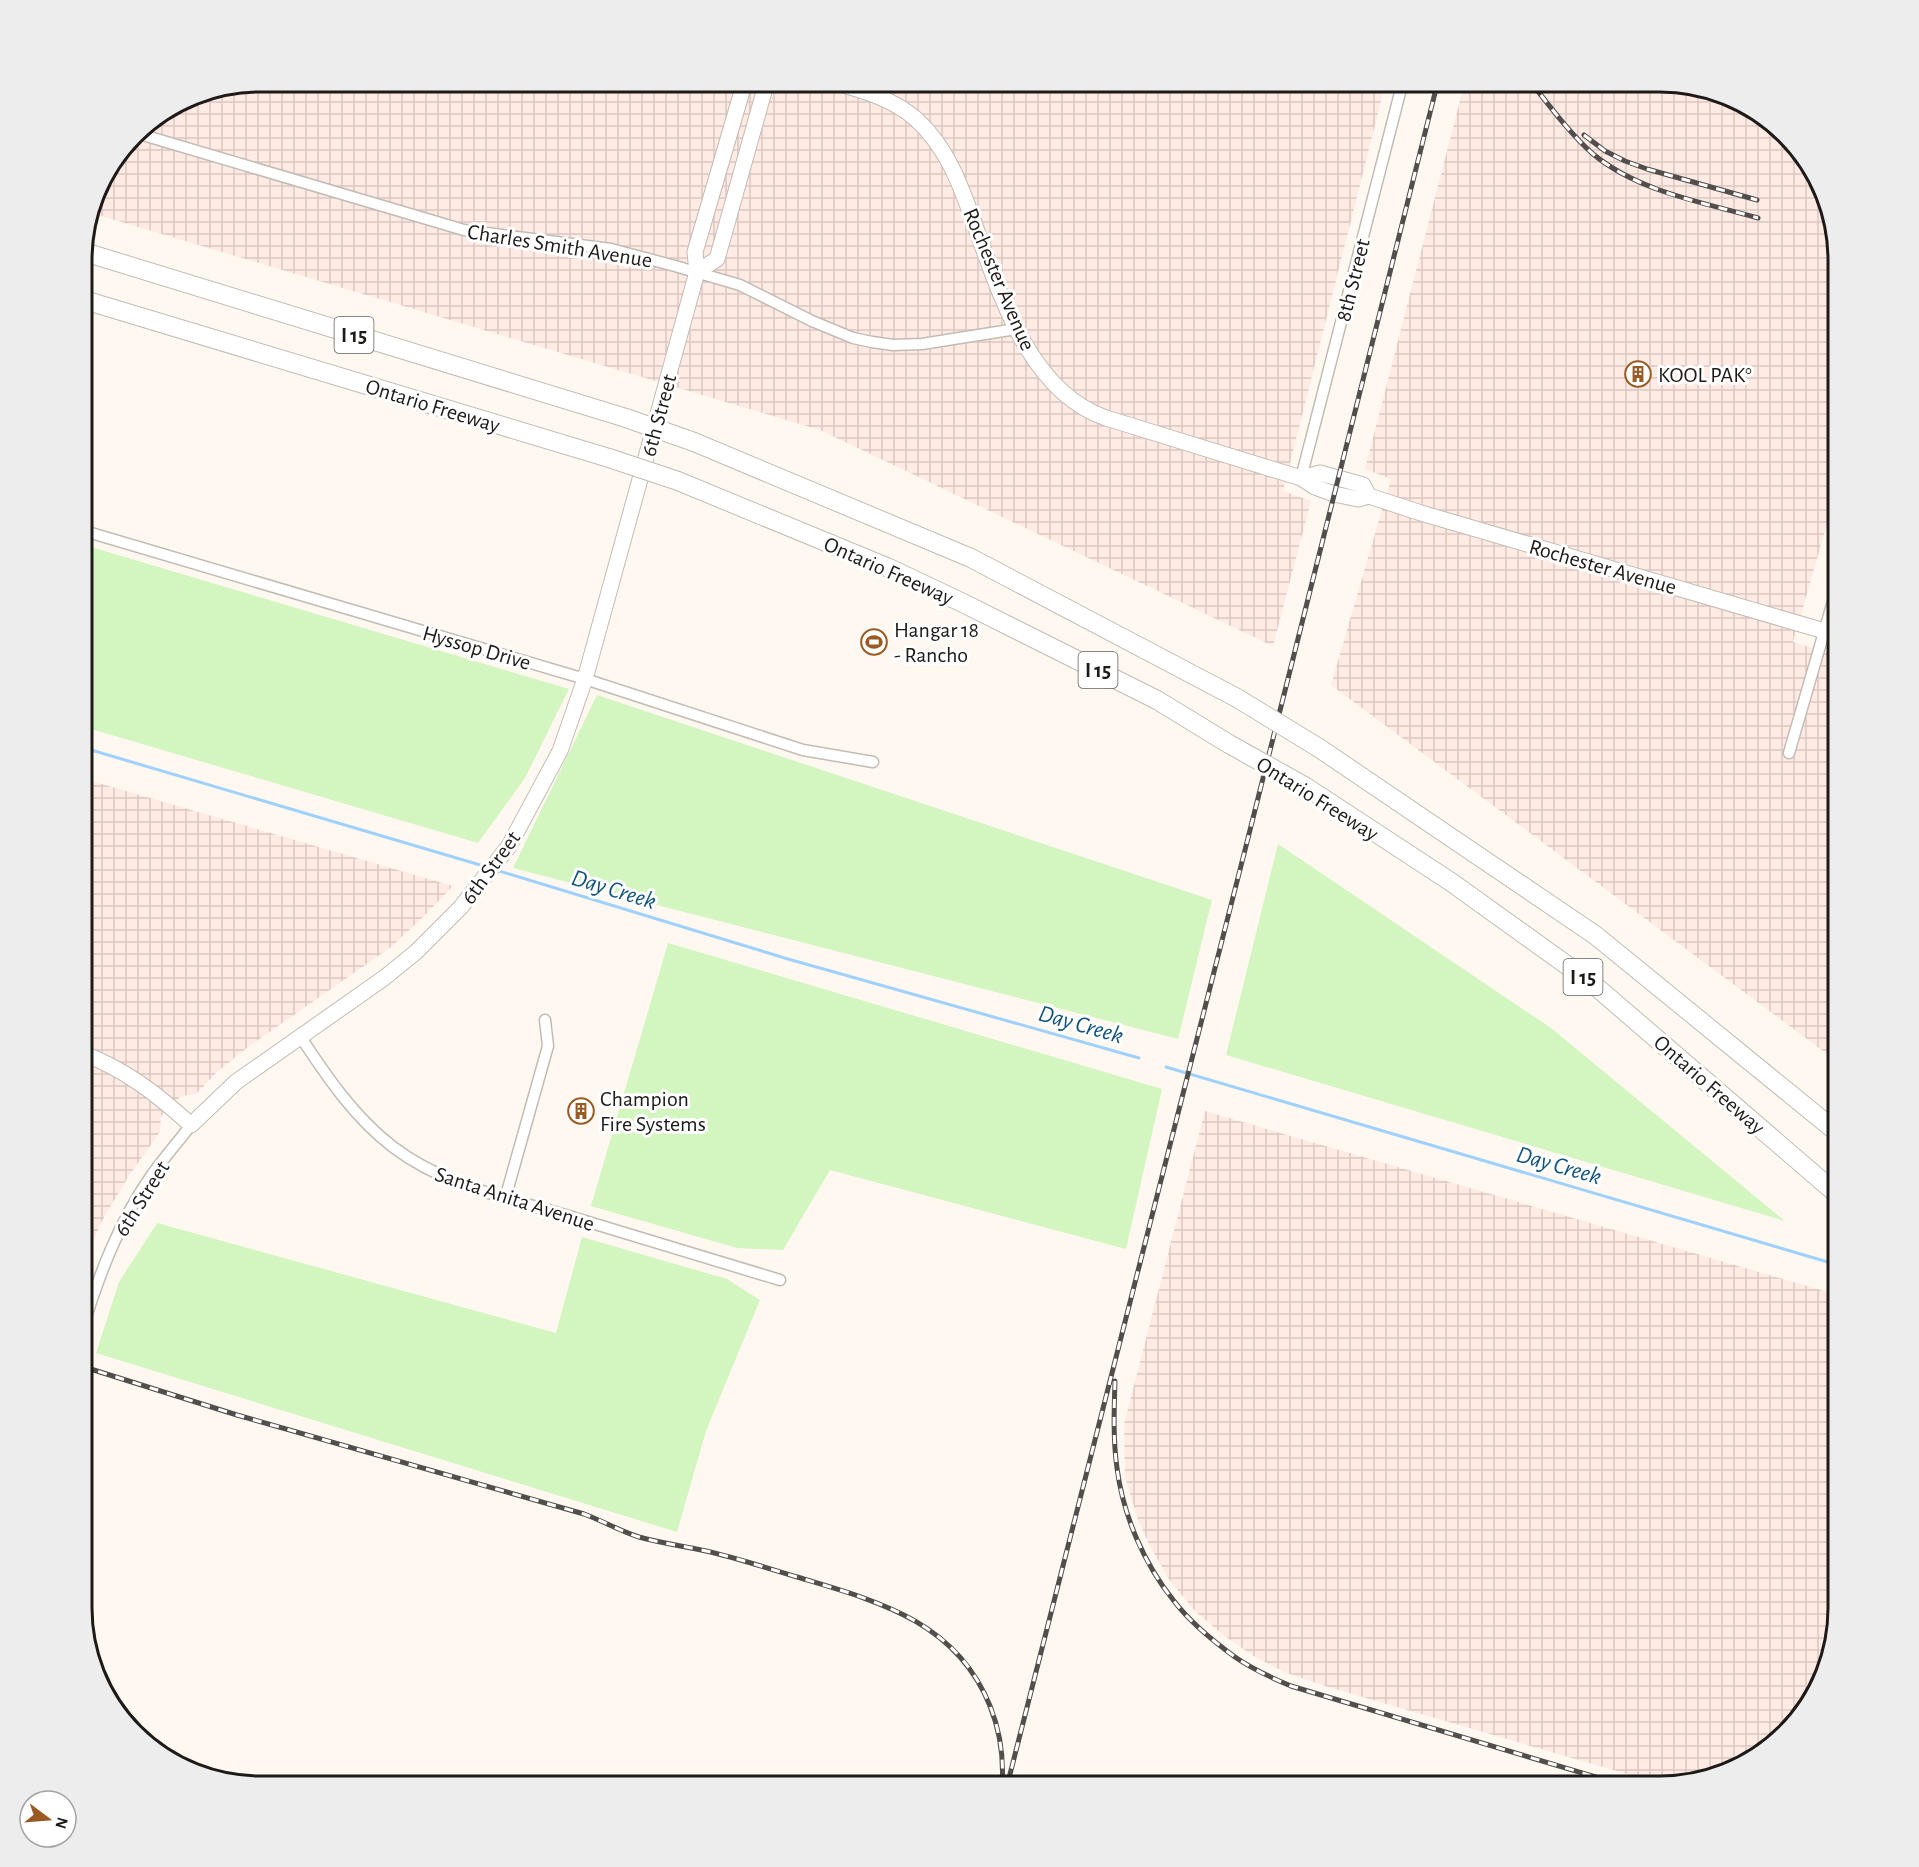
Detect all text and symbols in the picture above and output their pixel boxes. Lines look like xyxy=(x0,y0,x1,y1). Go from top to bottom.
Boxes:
street label: Rochester Avenue xyxy=(959,205,1039,354)
street label: Charles Smith Avenue xyxy=(466,221,654,271)
street label: 8th Street xyxy=(1332,237,1374,324)
road number: I 15 xyxy=(334,317,374,353)
building icon: KOOL PAK° xyxy=(1623,359,1653,389)
place label: KOOL PAK° xyxy=(1658,364,1752,386)
street label: 6th Street xyxy=(637,372,680,459)
street label: Ontario Freeway xyxy=(363,375,503,437)
street label: Ontario Freeway xyxy=(821,533,957,609)
street label: Rochester Avenue xyxy=(1527,535,1679,599)
place label: Hangar 18 - Rancho xyxy=(894,619,979,666)
street label: Hyssop Drive xyxy=(420,622,533,674)
sports icon: Hangar 18 - Rancho xyxy=(859,627,889,657)
road number: I 15 xyxy=(1078,652,1118,688)
street label: Ontario Freeway xyxy=(1253,753,1383,845)
street label: 6th Street xyxy=(457,827,524,908)
water label: Day Creek xyxy=(569,866,659,914)
road number: I 15 xyxy=(1564,959,1602,995)
water label: Day Creek xyxy=(1036,1001,1126,1048)
street label: Ontario Freeway xyxy=(1650,1031,1769,1139)
place label: Champion Fire Systems xyxy=(600,1088,706,1135)
building icon: Champion Fire Systems xyxy=(566,1096,596,1126)
water label: Day Creek xyxy=(1514,1142,1604,1189)
street label: 6th Street xyxy=(110,1157,173,1240)
street label: Santa Anita Avenue xyxy=(432,1163,597,1235)
north arrow xyxy=(18,1789,78,1849)
text: N xyxy=(52,1815,71,1830)

